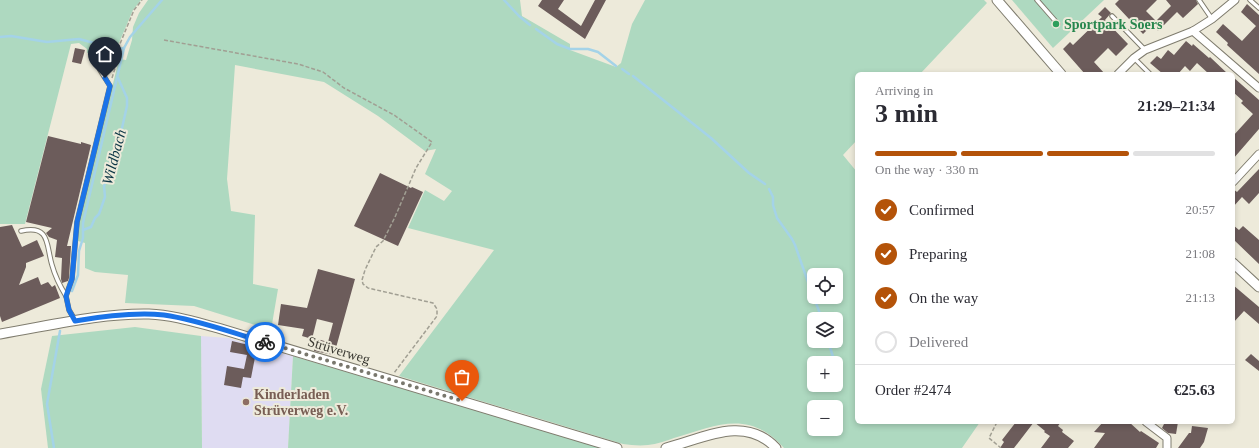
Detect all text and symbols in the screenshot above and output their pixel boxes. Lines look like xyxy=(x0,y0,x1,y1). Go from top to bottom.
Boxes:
place label: Sportpark Soers xyxy=(1064,17,1163,32)
marker: Sportpark Soers xyxy=(1051,19,1061,29)
pin xyxy=(88,37,122,78)
icon: home xyxy=(94,43,116,65)
text: Arriving in xyxy=(875,83,933,98)
text: 21:29–21:34 xyxy=(1138,98,1215,114)
text: 3 min xyxy=(875,99,938,128)
water label: Wildbach xyxy=(99,128,129,186)
text: On the way · 330 m xyxy=(875,162,979,177)
icon: check xyxy=(875,199,897,221)
text: Confirmed xyxy=(909,202,974,218)
text: 20:57 xyxy=(1185,202,1215,217)
icon: check xyxy=(875,243,897,265)
text: Preparing xyxy=(909,246,967,262)
text: 21:08 xyxy=(1185,246,1215,261)
map controls xyxy=(807,268,843,436)
button: locate xyxy=(807,268,843,304)
icon: check xyxy=(875,287,897,309)
text: On the way xyxy=(909,290,978,306)
text: 21:13 xyxy=(1185,290,1215,305)
button: layers xyxy=(807,312,843,348)
courier xyxy=(245,322,285,362)
icon: bike xyxy=(254,331,276,353)
street label: Strüverweg xyxy=(306,334,372,367)
text: Delivered xyxy=(909,334,968,350)
button: + xyxy=(807,356,843,392)
pin xyxy=(445,360,479,401)
icon: bag xyxy=(451,366,473,388)
text: Order #2474 xyxy=(875,382,951,398)
text: €25.63 xyxy=(1174,382,1215,398)
place label: Kinderladen Strüverweg e.V. xyxy=(254,387,348,418)
marker: Kinderladen Strüverweg e.V. xyxy=(241,397,251,407)
button: − xyxy=(807,400,843,436)

